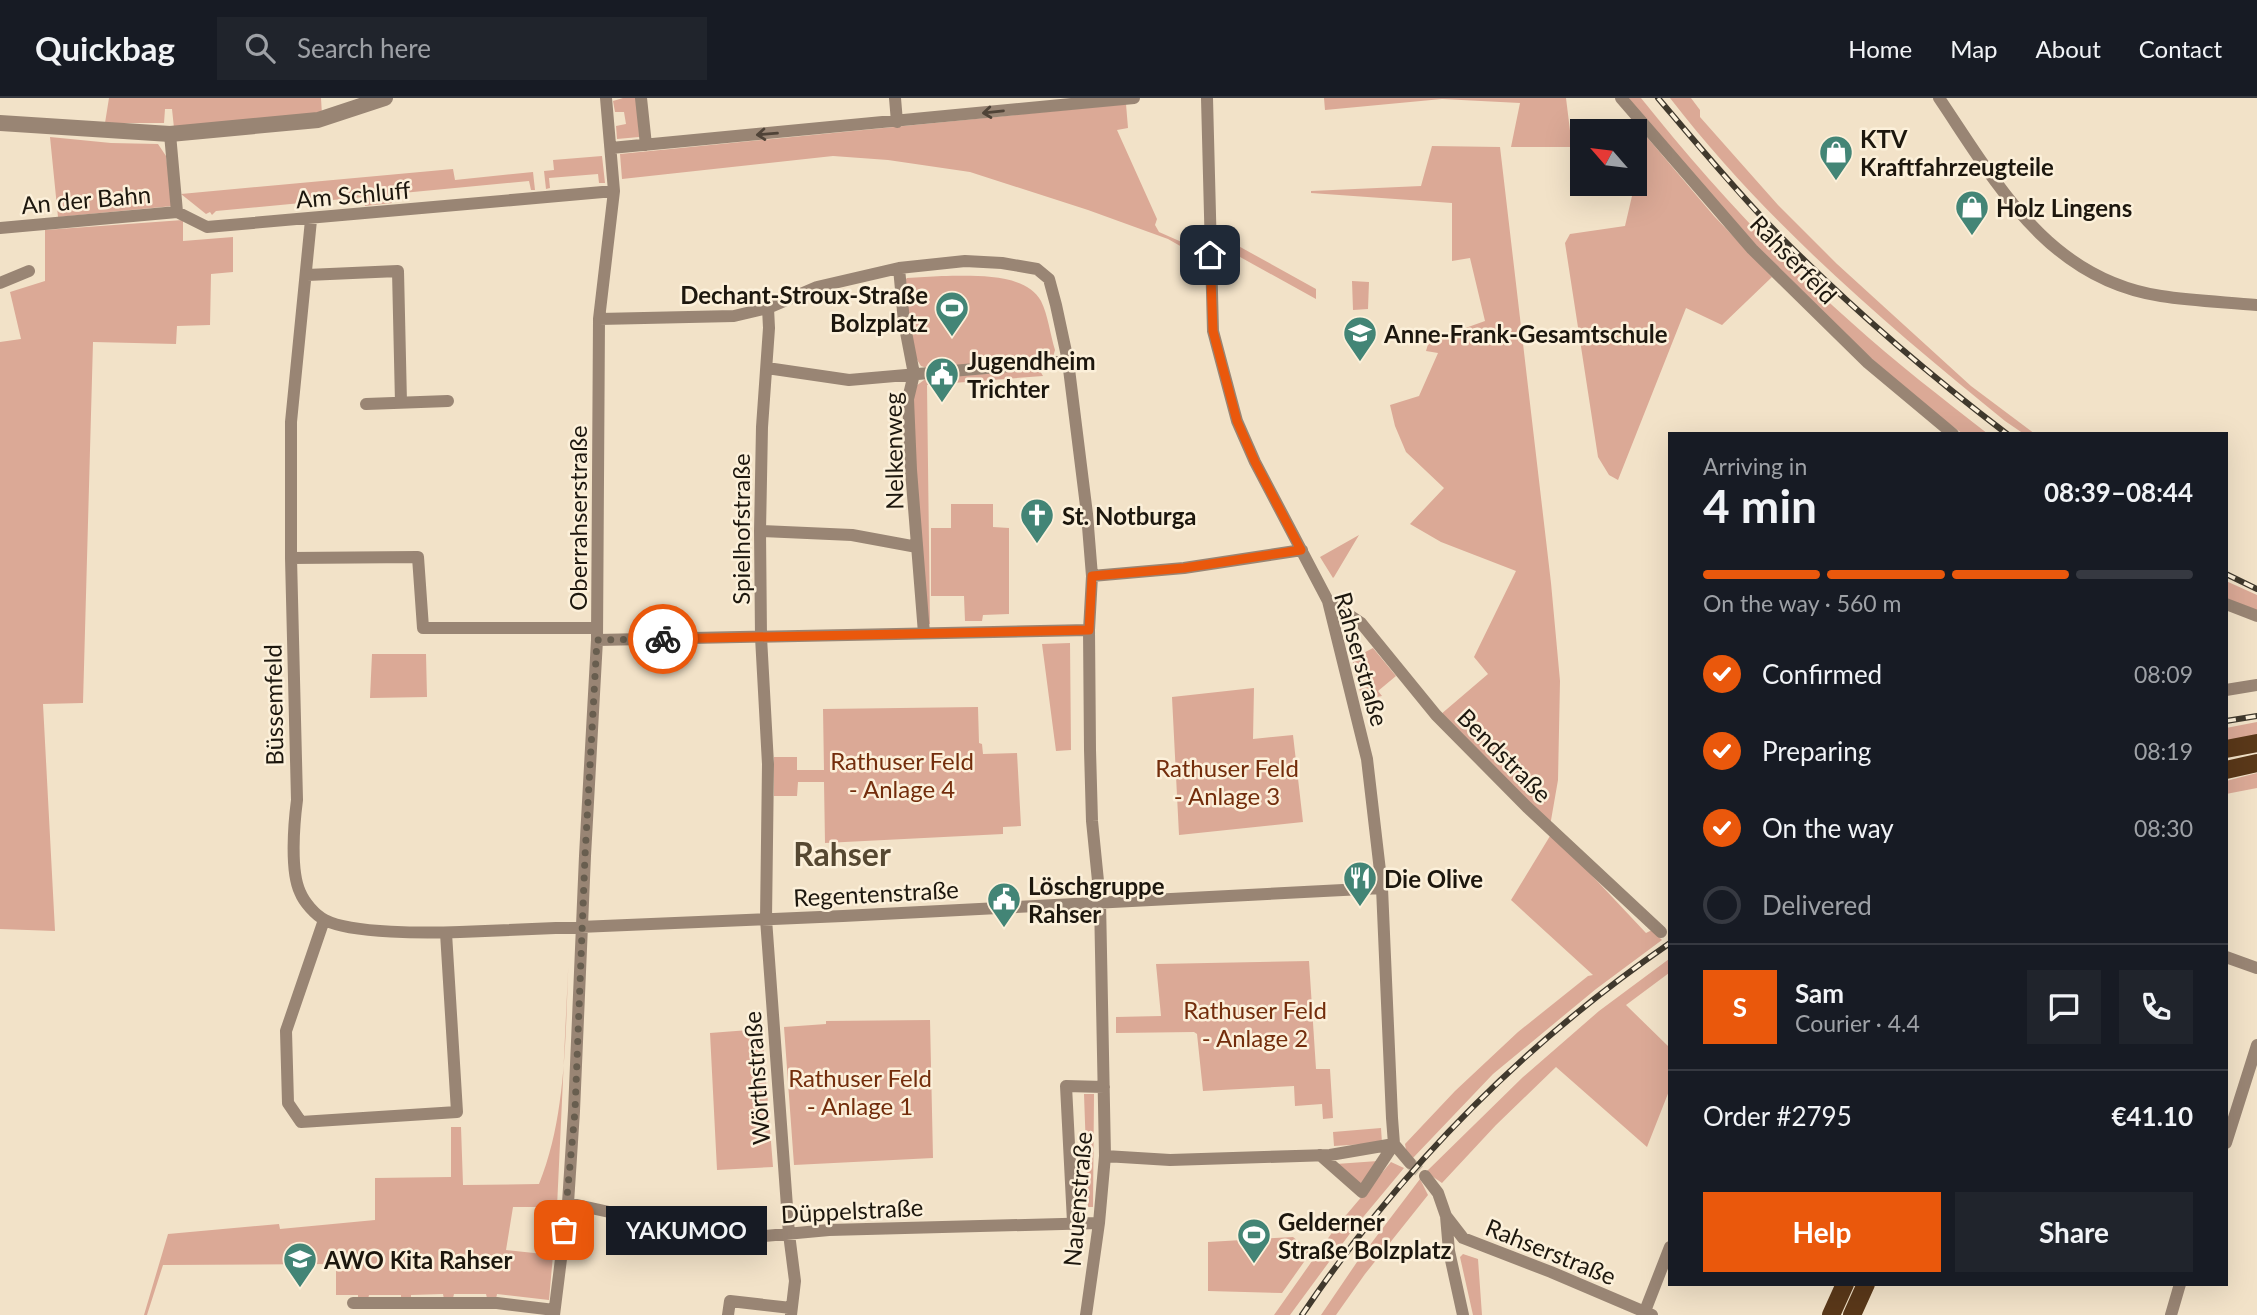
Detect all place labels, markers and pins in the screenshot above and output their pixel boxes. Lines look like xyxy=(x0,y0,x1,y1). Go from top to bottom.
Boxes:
place label: KTV Kraftfahrzeugteile xyxy=(1860,124,2054,181)
shop icon: KTV Kraftfahrzeugteile xyxy=(1817,133,1855,182)
shop icon: Holz Lingens xyxy=(1953,188,1991,237)
place label: Holz Lingens xyxy=(1996,193,2132,222)
pin xyxy=(1180,225,1240,285)
place label: Dechant-Stroux-Straße Bolzplatz xyxy=(680,280,928,337)
sports icon: Dechant-Stroux-Straße Bolzplatz xyxy=(933,289,971,338)
school or university icon: Anne-Frank-Gesamtschule xyxy=(1341,314,1379,363)
place label: Anne-Frank-Gesamtschule xyxy=(1383,319,1668,348)
place label: Jugendheim Trichter xyxy=(967,346,1096,403)
public building icon: Jugendheim Trichter xyxy=(923,355,961,404)
church icon: St. Notburga xyxy=(1018,496,1056,545)
place label: St. Notburga xyxy=(1062,501,1197,530)
restaurant icon: Die Olive xyxy=(1341,859,1379,908)
place label: Die Olive xyxy=(1384,864,1483,893)
place label: Löschgruppe Rahser xyxy=(1028,871,1165,928)
public building icon: Löschgruppe Rahser xyxy=(985,880,1023,929)
pin xyxy=(534,1200,594,1260)
callout: YAKUMOO xyxy=(606,1206,767,1254)
place label: Gelderner Straße Bolzplatz xyxy=(1278,1207,1452,1264)
sports icon: Gelderner Straße Bolzplatz xyxy=(1235,1216,1273,1265)
school or university icon: AWO Kita Rahser xyxy=(281,1240,319,1289)
place label: AWO Kita Rahser xyxy=(323,1245,512,1274)

